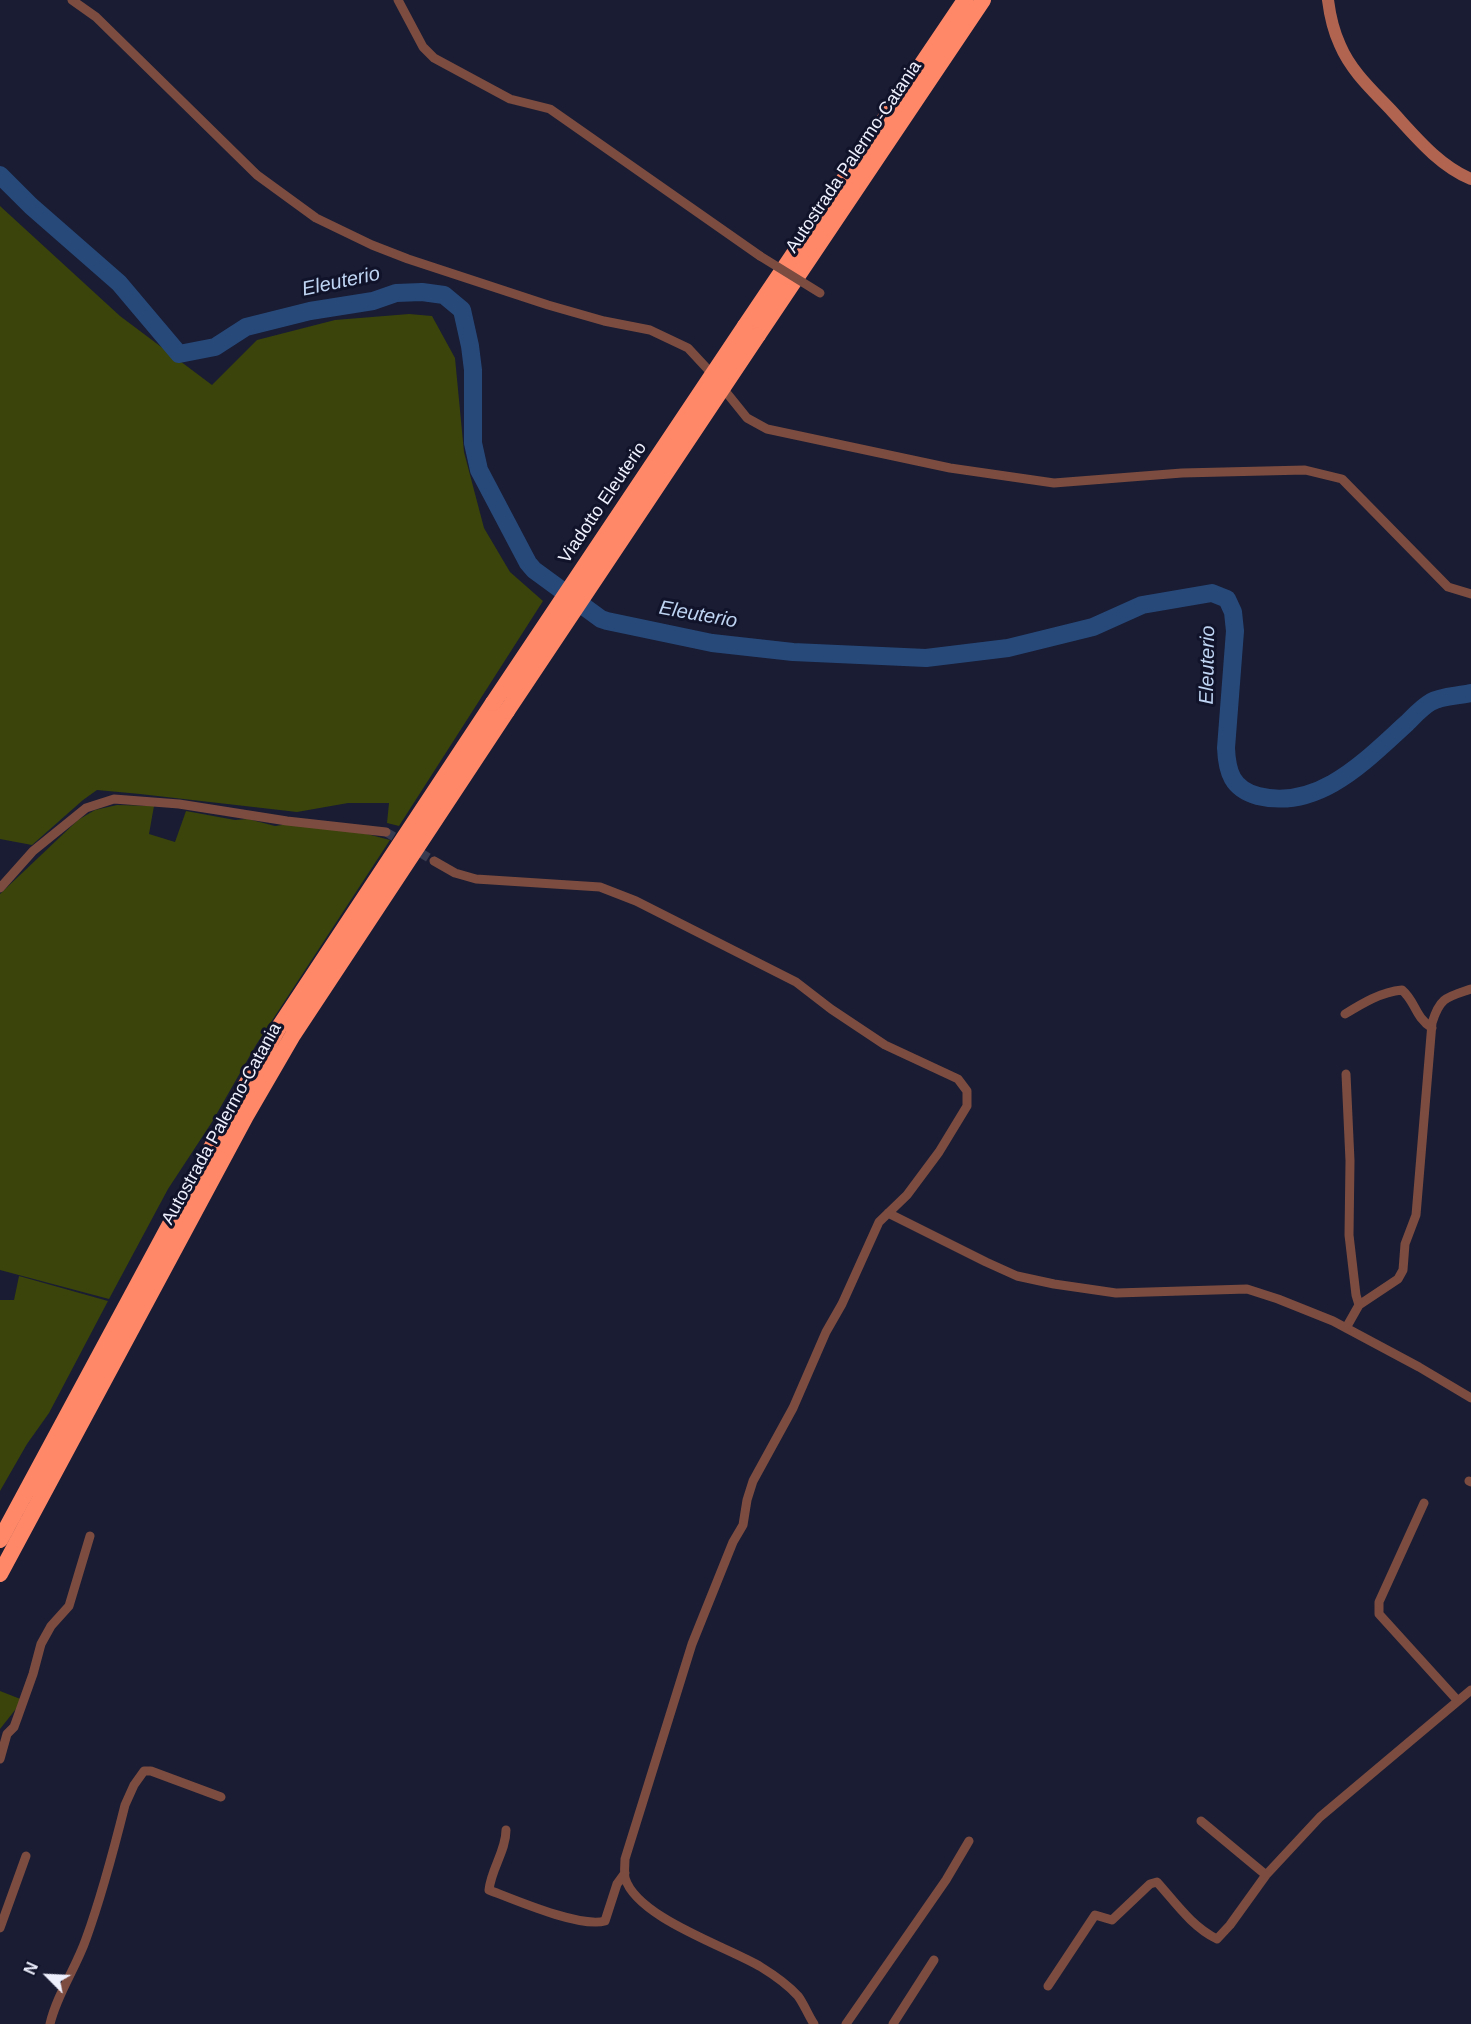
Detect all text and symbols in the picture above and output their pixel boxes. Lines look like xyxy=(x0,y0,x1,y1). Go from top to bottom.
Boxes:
street label: Autostrada Palermo-Catania xyxy=(782,57,926,257)
water label: Eleuterio xyxy=(300,262,382,302)
street label: Viadotto Eleuterio xyxy=(554,438,652,568)
water label: Eleuterio xyxy=(657,596,739,634)
water label: Eleuterio xyxy=(1195,625,1221,705)
street label: Autostrada Palermo-Catania xyxy=(157,1019,287,1229)
north arrow xyxy=(18,1946,78,2006)
text: N xyxy=(21,1960,41,1977)

